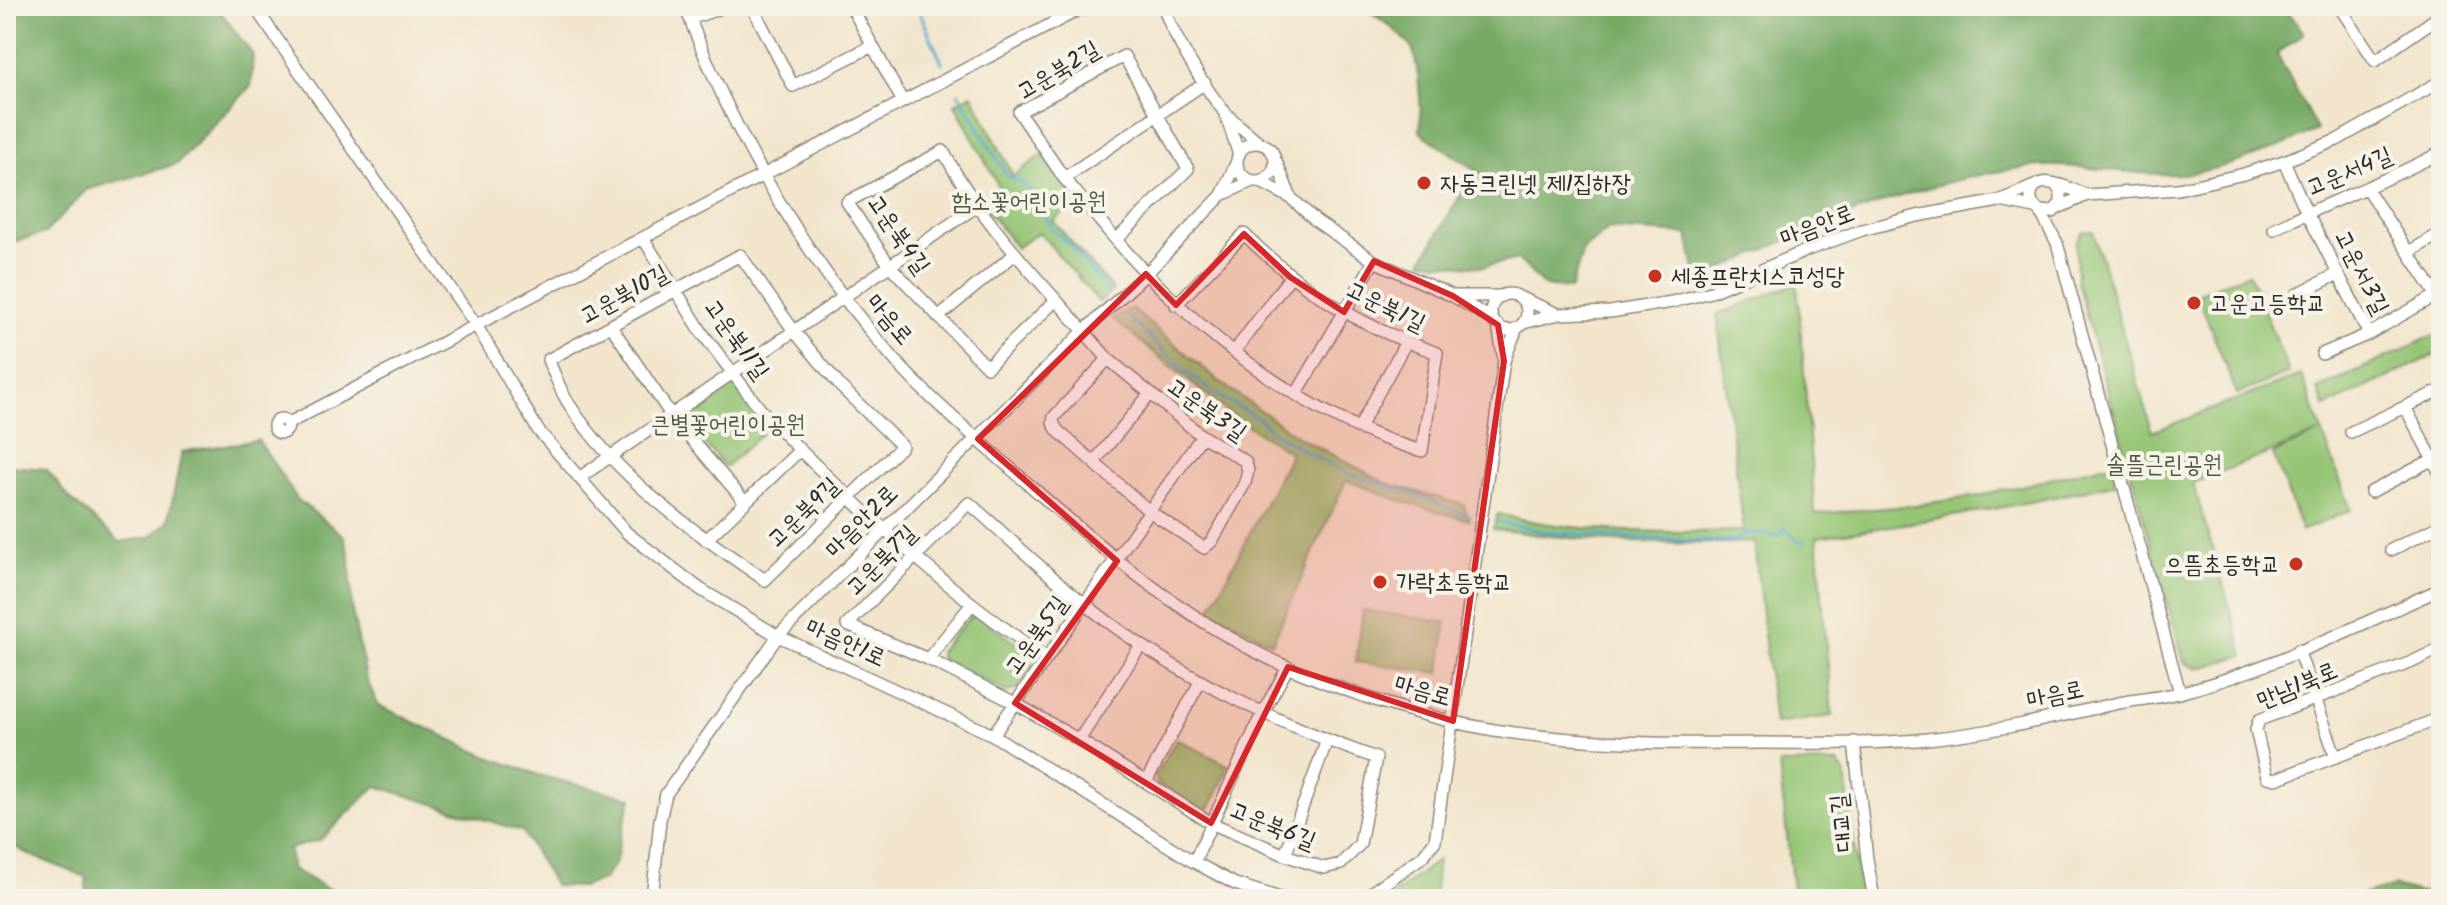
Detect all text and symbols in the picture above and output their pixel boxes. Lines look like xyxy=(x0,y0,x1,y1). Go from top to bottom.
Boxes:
street label: 고운북2길 xyxy=(1010,31,1108,111)
street label: 고운서4길 xyxy=(2300,137,2399,208)
place label: 자동크린넷 제1집하장 xyxy=(1440,165,1631,204)
marker: 자동크린넷 제1집하장 xyxy=(1415,174,1433,192)
park label: 함소꽃어린이공원 xyxy=(952,183,1106,222)
street label: 고운북4길 xyxy=(856,187,940,283)
street label: 마음안로 xyxy=(1774,194,1861,258)
street label: 고운서3길 xyxy=(2323,223,2399,322)
street label: 고운북10길 xyxy=(573,255,677,336)
place label: 세종프란치스코성당 xyxy=(1671,258,1845,297)
marker: 세종프란치스코성당 xyxy=(1646,267,1664,285)
street label: 고운북1길 xyxy=(1339,271,1432,343)
street label: 마음로 xyxy=(855,285,922,355)
place label: 고운고등학교 xyxy=(2210,285,2326,324)
street label: 고운북11길 xyxy=(693,291,779,389)
marker: 고운고등학교 xyxy=(2185,294,2203,312)
street label: 고운북3길 xyxy=(1158,368,1255,452)
park label: 큰별꽃어린이공원 xyxy=(651,406,805,445)
park label: 솔뜰근린공원 xyxy=(2106,446,2222,485)
street label: 고운북9길 xyxy=(758,468,850,558)
street label: 마음안2로 xyxy=(816,476,908,568)
street label: 고운북7길 xyxy=(837,516,927,606)
place label: 으뜸초등학교 xyxy=(2164,546,2280,585)
marker: 으뜸초등학교 xyxy=(2287,555,2305,573)
place label: 가락초등학교 xyxy=(1396,564,1512,603)
marker: 가락초등학교 xyxy=(1371,573,1389,591)
street label: 고운북5길 xyxy=(995,588,1079,684)
street label: 마음안1로 xyxy=(799,608,892,678)
street label: 만남1북로 xyxy=(2251,652,2344,721)
street label: 마음로 xyxy=(1389,665,1456,718)
street label: 마음로 xyxy=(2023,670,2088,721)
street label: 고운북6길 xyxy=(1223,791,1322,861)
street label: 대교길 xyxy=(1820,792,1865,854)

